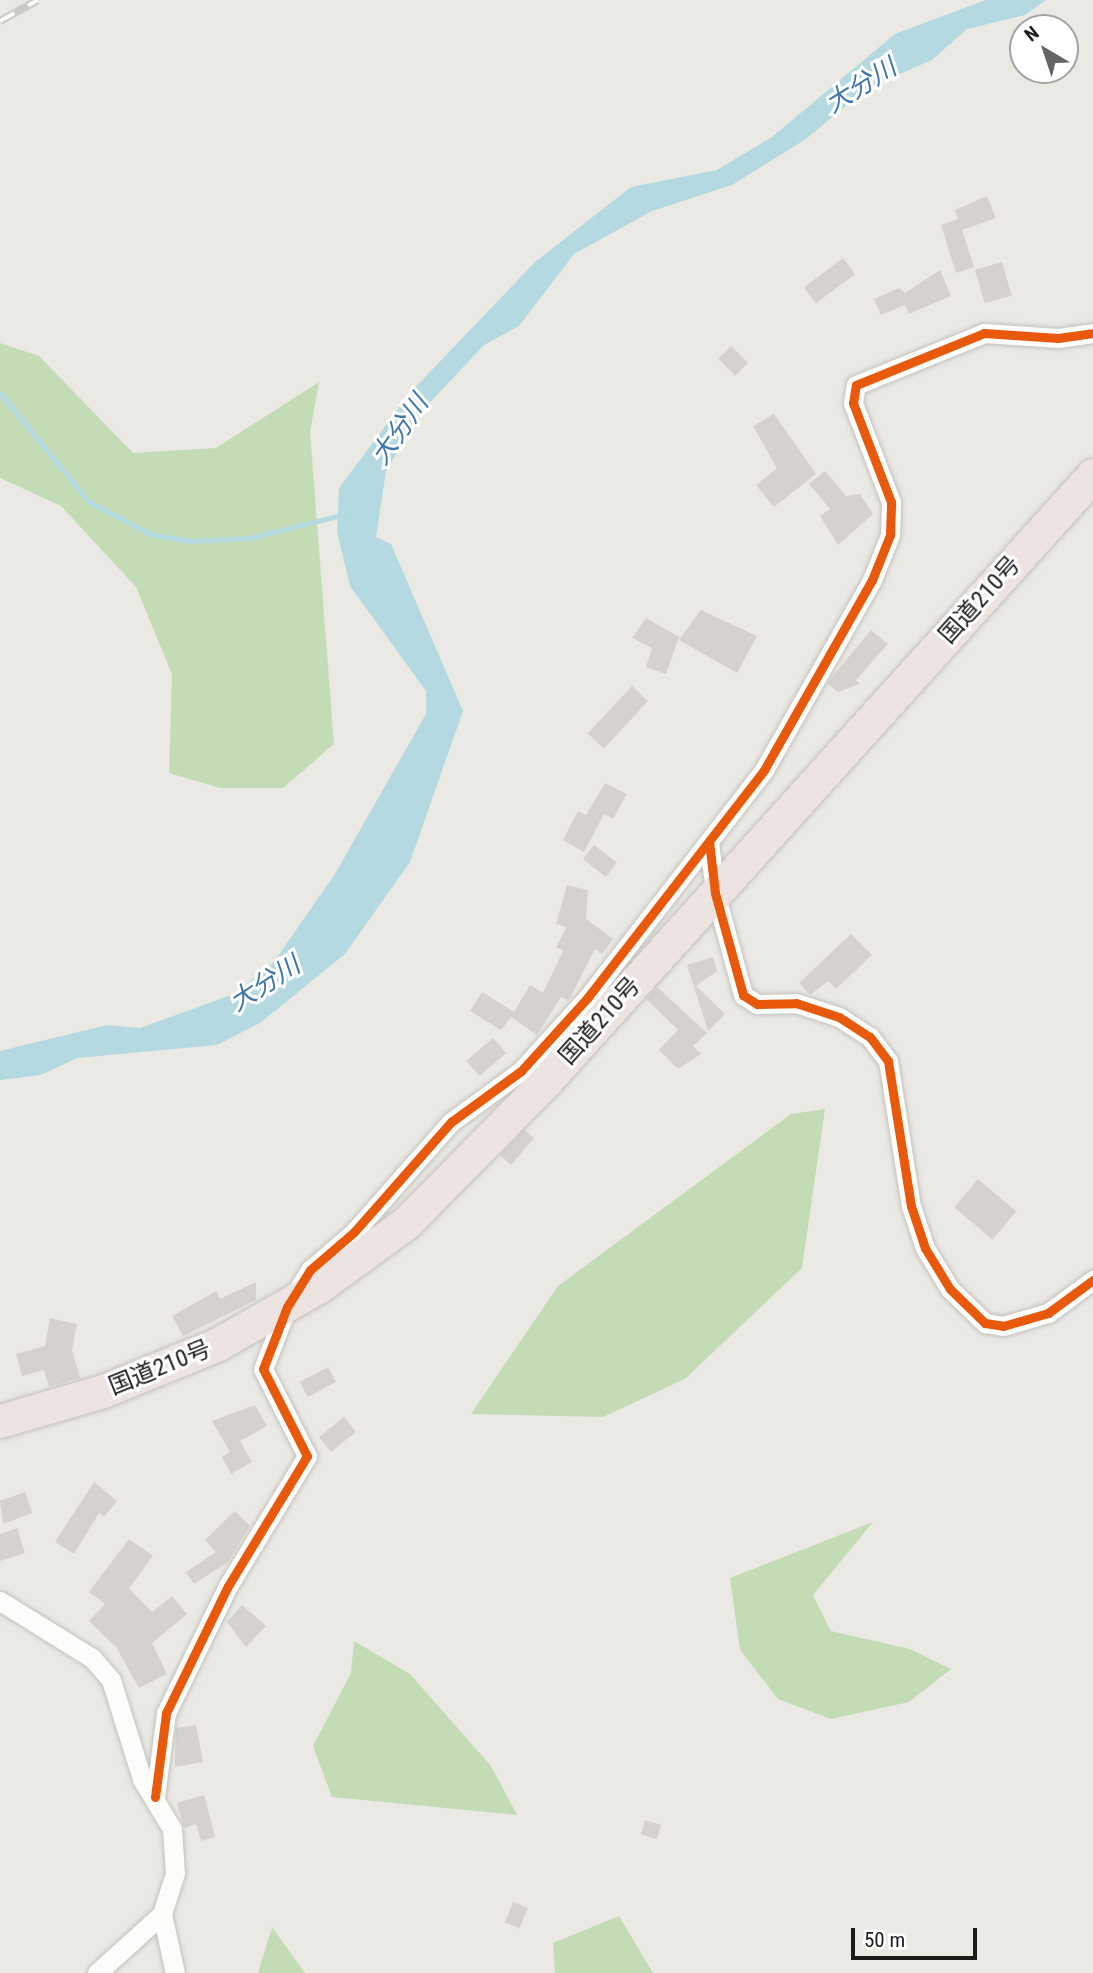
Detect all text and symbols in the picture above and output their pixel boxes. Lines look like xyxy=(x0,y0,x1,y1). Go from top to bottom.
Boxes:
north arrow xyxy=(1009,14,1079,84)
text: N xyxy=(1020,21,1043,46)
water label: 大分川 xyxy=(820,52,902,120)
water label: 大分川 xyxy=(365,389,435,471)
street label: 国道210号 xyxy=(933,550,1027,650)
water label: 大分川 xyxy=(224,950,306,1018)
street label: 国道210号 xyxy=(553,971,647,1071)
street label: 国道210号 xyxy=(105,1335,215,1401)
scale bar xyxy=(855,1913,981,1957)
text: 50 m xyxy=(864,1928,905,1952)

